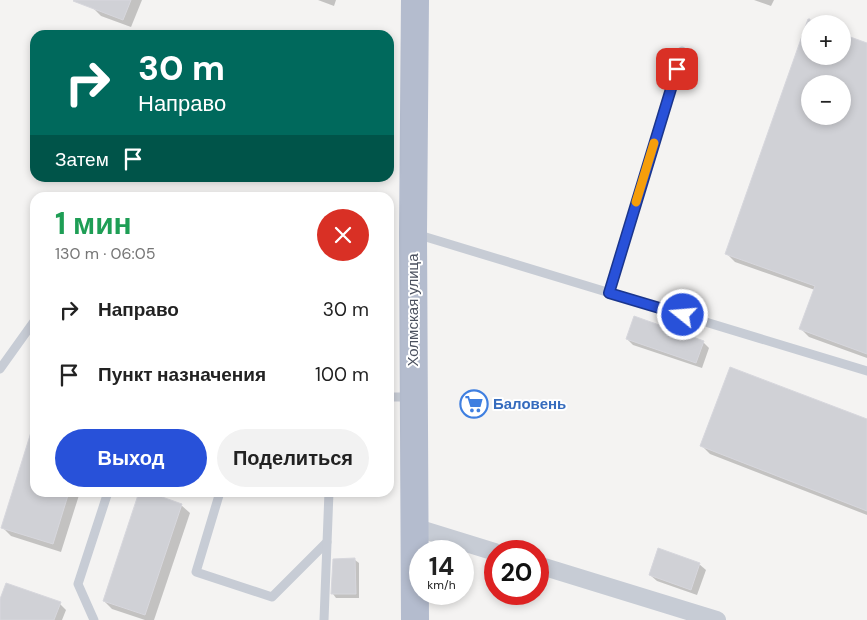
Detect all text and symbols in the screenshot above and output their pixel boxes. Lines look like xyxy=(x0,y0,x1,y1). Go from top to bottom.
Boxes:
map controls xyxy=(801,15,851,125)
button: + xyxy=(801,15,851,65)
text: 30 m xyxy=(138,45,225,91)
pin xyxy=(656,48,698,90)
icon: right xyxy=(55,50,120,115)
icon: arrive xyxy=(663,55,691,83)
button: − xyxy=(801,75,851,125)
text: Направо xyxy=(138,89,226,118)
icon: arrive xyxy=(119,145,147,173)
text: Затем xyxy=(55,147,109,172)
text: 1 мин xyxy=(55,204,132,243)
button: close xyxy=(317,209,369,261)
text: 130 m · 06:05 xyxy=(55,243,156,264)
street label: Холмская улица xyxy=(403,253,423,367)
position arrow xyxy=(656,288,708,340)
icon: right xyxy=(55,296,83,324)
text: Направо xyxy=(98,297,179,322)
text: 30 m xyxy=(323,297,369,322)
icon: arrive xyxy=(55,361,83,389)
text: Пункт назначения xyxy=(98,362,266,387)
text: 100 m xyxy=(315,362,369,387)
supermarket icon: Баловень xyxy=(459,389,489,419)
place label: Баловень xyxy=(493,394,566,414)
button: Выход xyxy=(55,429,207,487)
button: Поделиться xyxy=(217,429,369,487)
speed limit sign: 20 xyxy=(484,540,549,605)
text: 14 xyxy=(429,550,454,583)
text: km/h xyxy=(427,577,456,593)

